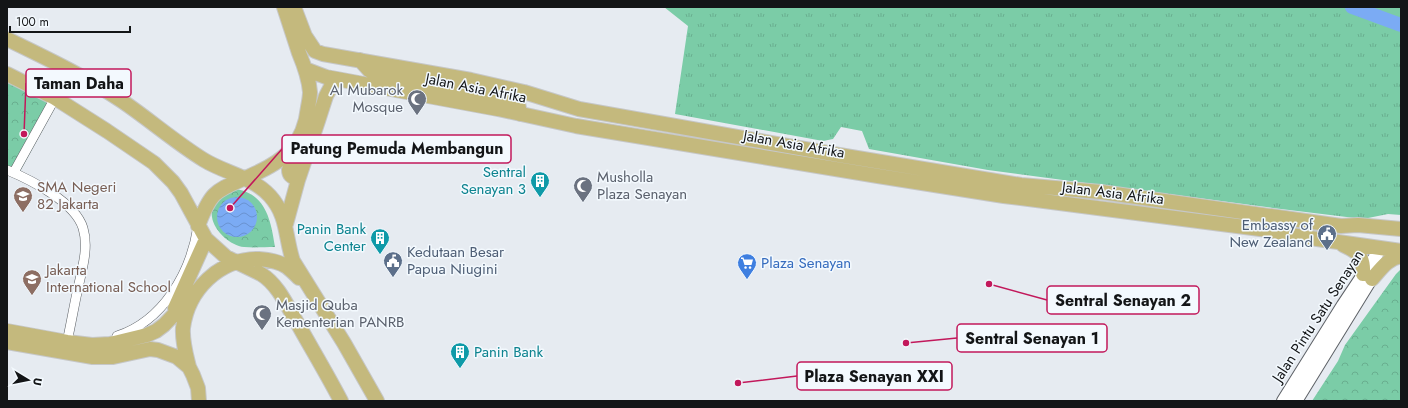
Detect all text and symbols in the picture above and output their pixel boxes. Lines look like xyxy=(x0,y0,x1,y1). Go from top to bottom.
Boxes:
scale bar xyxy=(10,8,130,34)
text: 100 m xyxy=(16,13,49,31)
street label: Jalan Asia Afrika xyxy=(422,67,528,109)
callout: Taman Daha xyxy=(26,69,131,97)
text: Taman Daha xyxy=(34,72,124,95)
place label: Al Mubarok Mosque xyxy=(330,79,403,118)
mosque icon: Al Mubarok Mosque xyxy=(406,88,428,116)
street label: Jalan Asia Afrika xyxy=(740,124,846,164)
callout: Patung Pemuda Membangun xyxy=(282,135,511,163)
text: Patung Pemuda Membangun xyxy=(291,137,503,160)
place label: Sentral Senayan 3 xyxy=(461,161,526,200)
place label: Musholla Plaza Senayan xyxy=(597,166,687,205)
building icon: Sentral Senayan 3 xyxy=(529,170,551,198)
mosque icon: Musholla Plaza Senayan xyxy=(572,175,594,203)
place label: SMA Negeri 82 Jakarta xyxy=(37,176,116,215)
street label: Jalan Asia Afrika xyxy=(1059,176,1165,210)
school or university icon: SMA Negeri 82 Jakarta xyxy=(12,185,34,213)
place label: Embassy of New Zealand xyxy=(1229,214,1314,253)
place label: Panin Bank Center xyxy=(297,218,367,257)
public building icon: Embassy of New Zealand xyxy=(1316,223,1338,251)
building icon: Panin Bank Center xyxy=(369,227,391,255)
place label: Kedutaan Besar Papua Niugini xyxy=(407,241,505,280)
street label: Jalan Pintu Satu Senayan xyxy=(1266,245,1369,388)
public building icon: Kedutaan Besar Papua Niugini xyxy=(382,250,404,278)
supermarket icon: Plaza Senayan xyxy=(736,252,758,280)
place label: Plaza Senayan xyxy=(761,252,851,274)
place label: Jakarta International School xyxy=(44,259,171,298)
school or university icon: Jakarta International School xyxy=(21,268,43,296)
callout: Sentral Senayan 2 xyxy=(1047,286,1199,314)
text: Sentral Senayan 2 xyxy=(1055,289,1191,312)
place label: Masjid Quba Kementerian PANRB xyxy=(276,294,404,333)
mosque icon: Masjid Quba Kementerian PANRB xyxy=(251,303,273,331)
callout: Sentral Senayan 1 xyxy=(957,324,1107,352)
text: Sentral Senayan 1 xyxy=(965,327,1099,350)
building icon: Panin Bank xyxy=(449,341,471,369)
place label: Panin Bank xyxy=(474,341,544,363)
north arrow xyxy=(8,360,48,400)
callout: Plaza Senayan XXI xyxy=(797,362,952,390)
text: Plaza Senayan XXI xyxy=(804,365,944,388)
text: U xyxy=(29,377,46,387)

